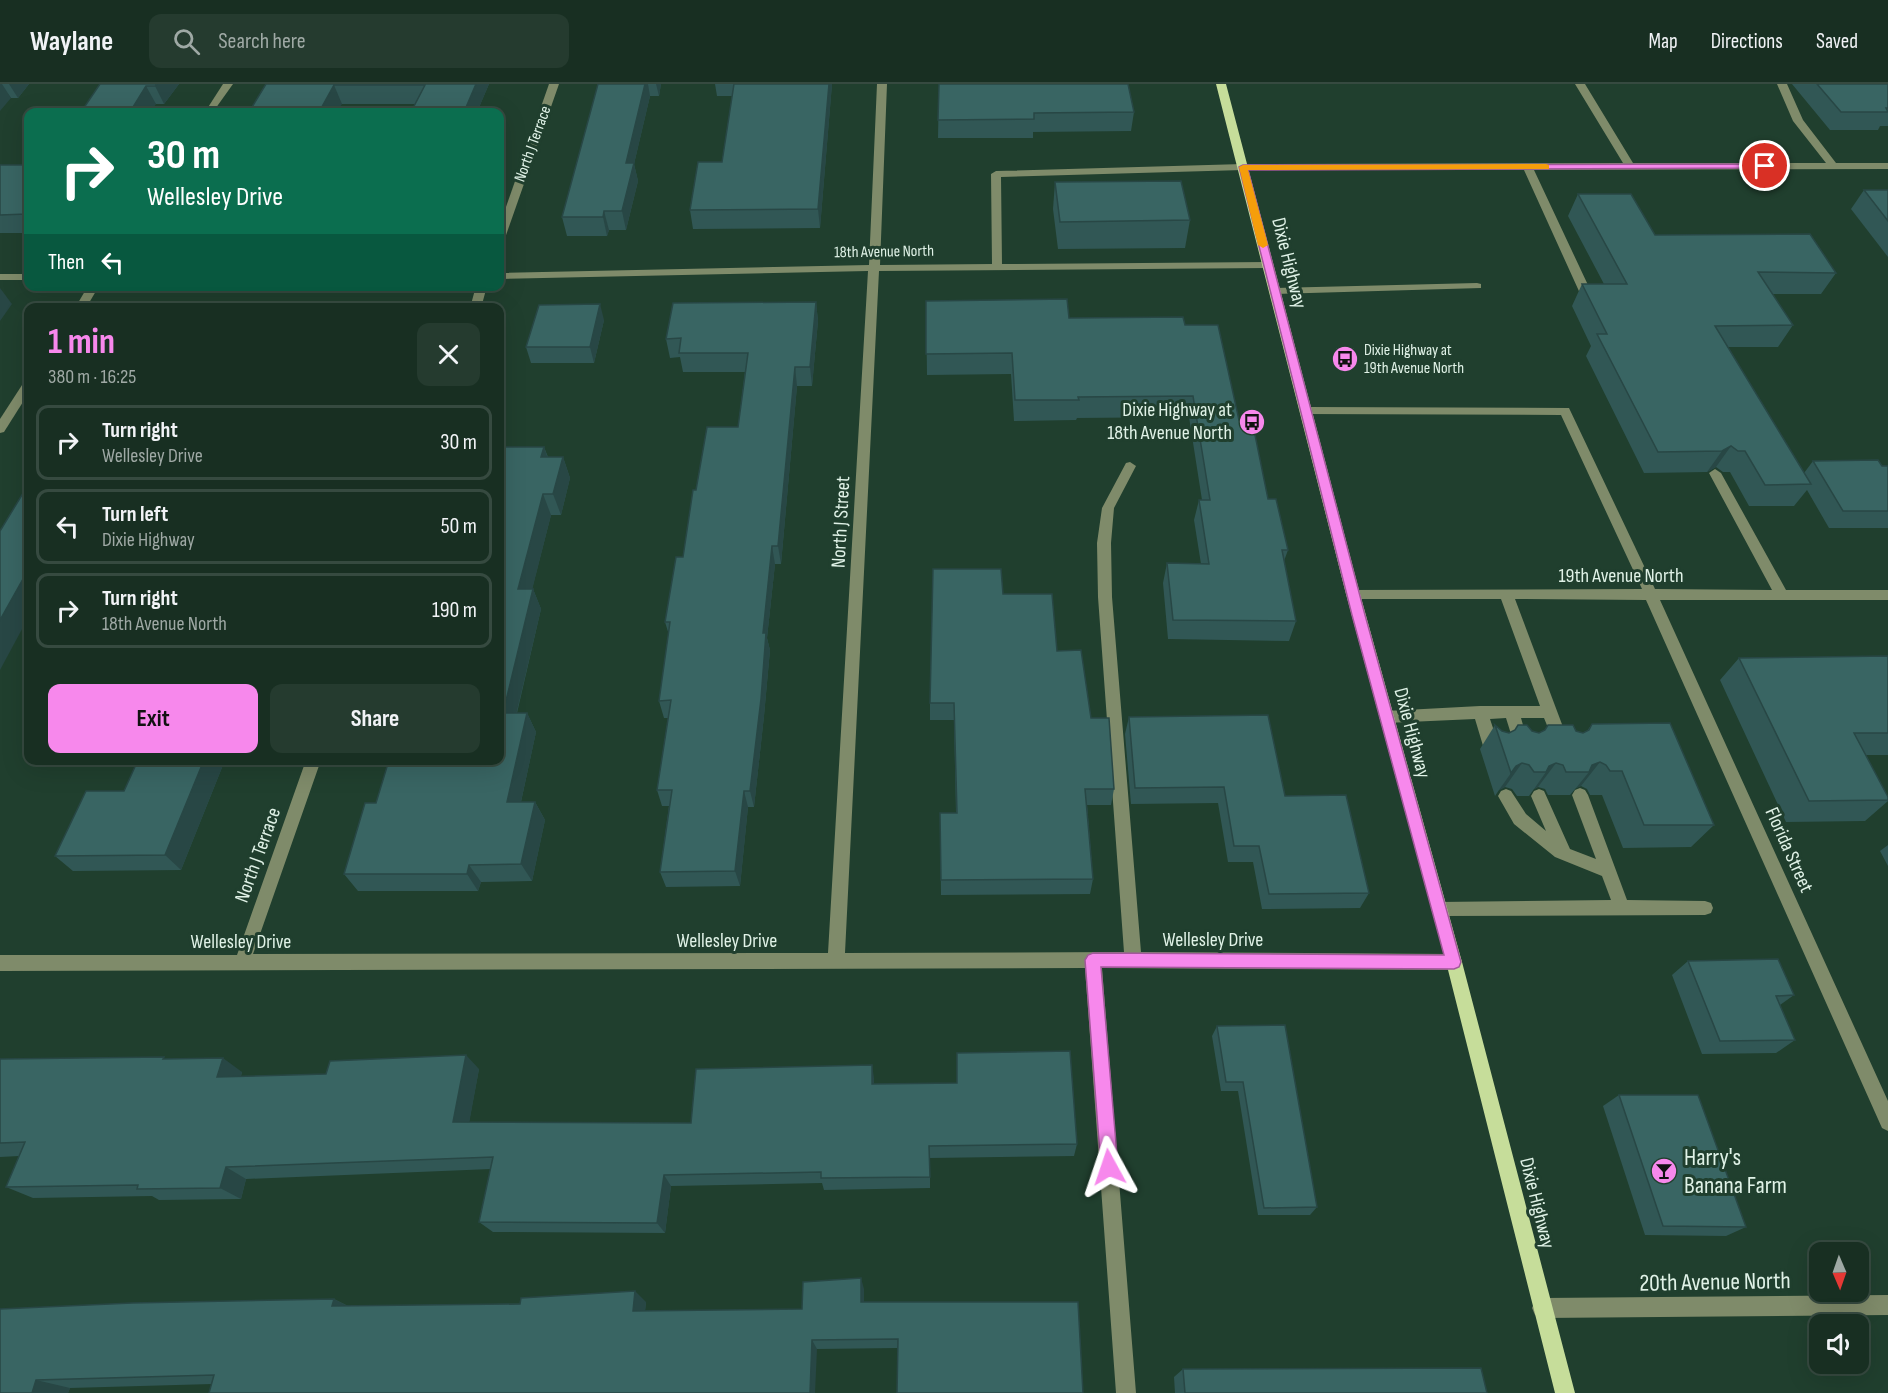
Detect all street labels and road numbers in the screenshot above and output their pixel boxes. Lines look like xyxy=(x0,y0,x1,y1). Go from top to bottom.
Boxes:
street label: North J Terrace xyxy=(510,103,556,185)
street label: Dixie Highway xyxy=(1266,215,1312,311)
street label: 18th Avenue North xyxy=(834,242,934,262)
street label: North J Street xyxy=(827,476,855,568)
street label: 19th Avenue North xyxy=(1558,564,1684,588)
street label: Dixie Highway xyxy=(1388,685,1436,781)
street label: North J Terrace xyxy=(230,804,286,906)
street label: Florida Street xyxy=(1760,804,1818,896)
street label: Wellesley Drive xyxy=(1163,928,1263,952)
street label: Wellesley Drive xyxy=(677,929,777,953)
street label: Wellesley Drive xyxy=(191,930,291,954)
street label: Dixie Highway xyxy=(1514,1155,1560,1251)
street label: 20th Avenue North xyxy=(1639,1266,1791,1298)

